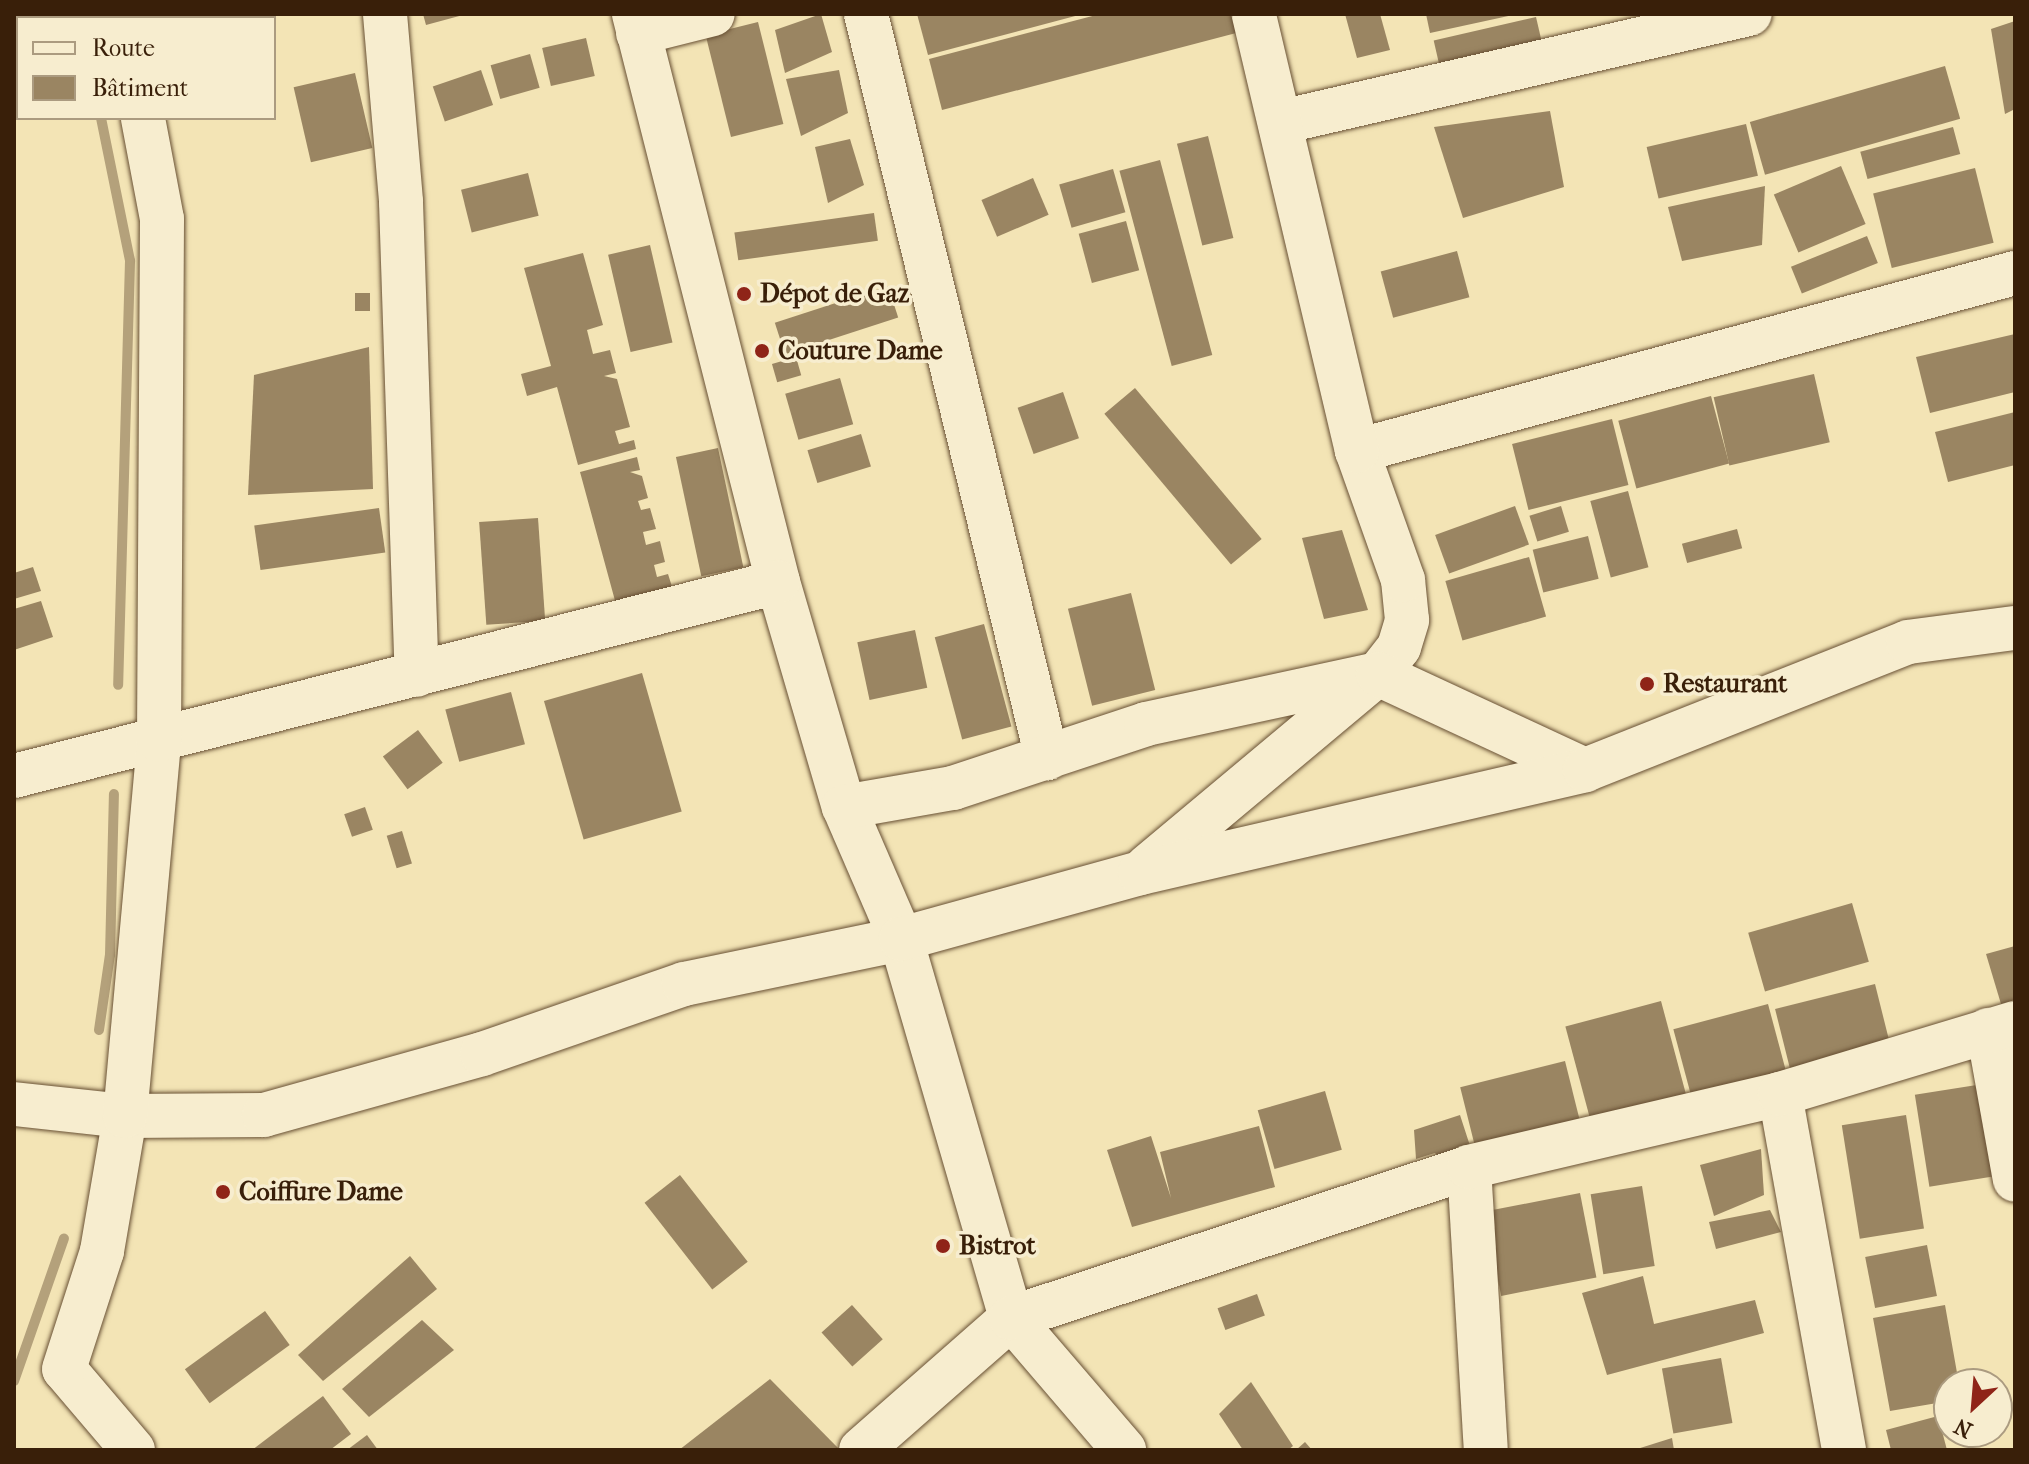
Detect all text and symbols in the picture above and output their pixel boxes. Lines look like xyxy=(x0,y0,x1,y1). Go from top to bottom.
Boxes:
legend xyxy=(16,16,276,120)
text: Route xyxy=(92,34,155,62)
text: Bâtiment xyxy=(92,74,188,102)
place label: Dépot de Gaz xyxy=(760,278,909,310)
marker: Dépot de Gaz xyxy=(735,285,753,303)
place label: Couture Dame xyxy=(778,335,943,367)
marker: Couture Dame xyxy=(753,342,771,360)
place label: Restaurant xyxy=(1663,668,1787,700)
marker: Restaurant xyxy=(1638,675,1656,693)
place label: Coiffure Dame xyxy=(239,1176,403,1208)
marker: Coiffure Dame xyxy=(214,1183,232,1201)
place label: Bistrot xyxy=(959,1230,1036,1262)
marker: Bistrot xyxy=(934,1237,952,1255)
north arrow xyxy=(1933,1368,2013,1448)
text: N xyxy=(1950,1412,1977,1443)

